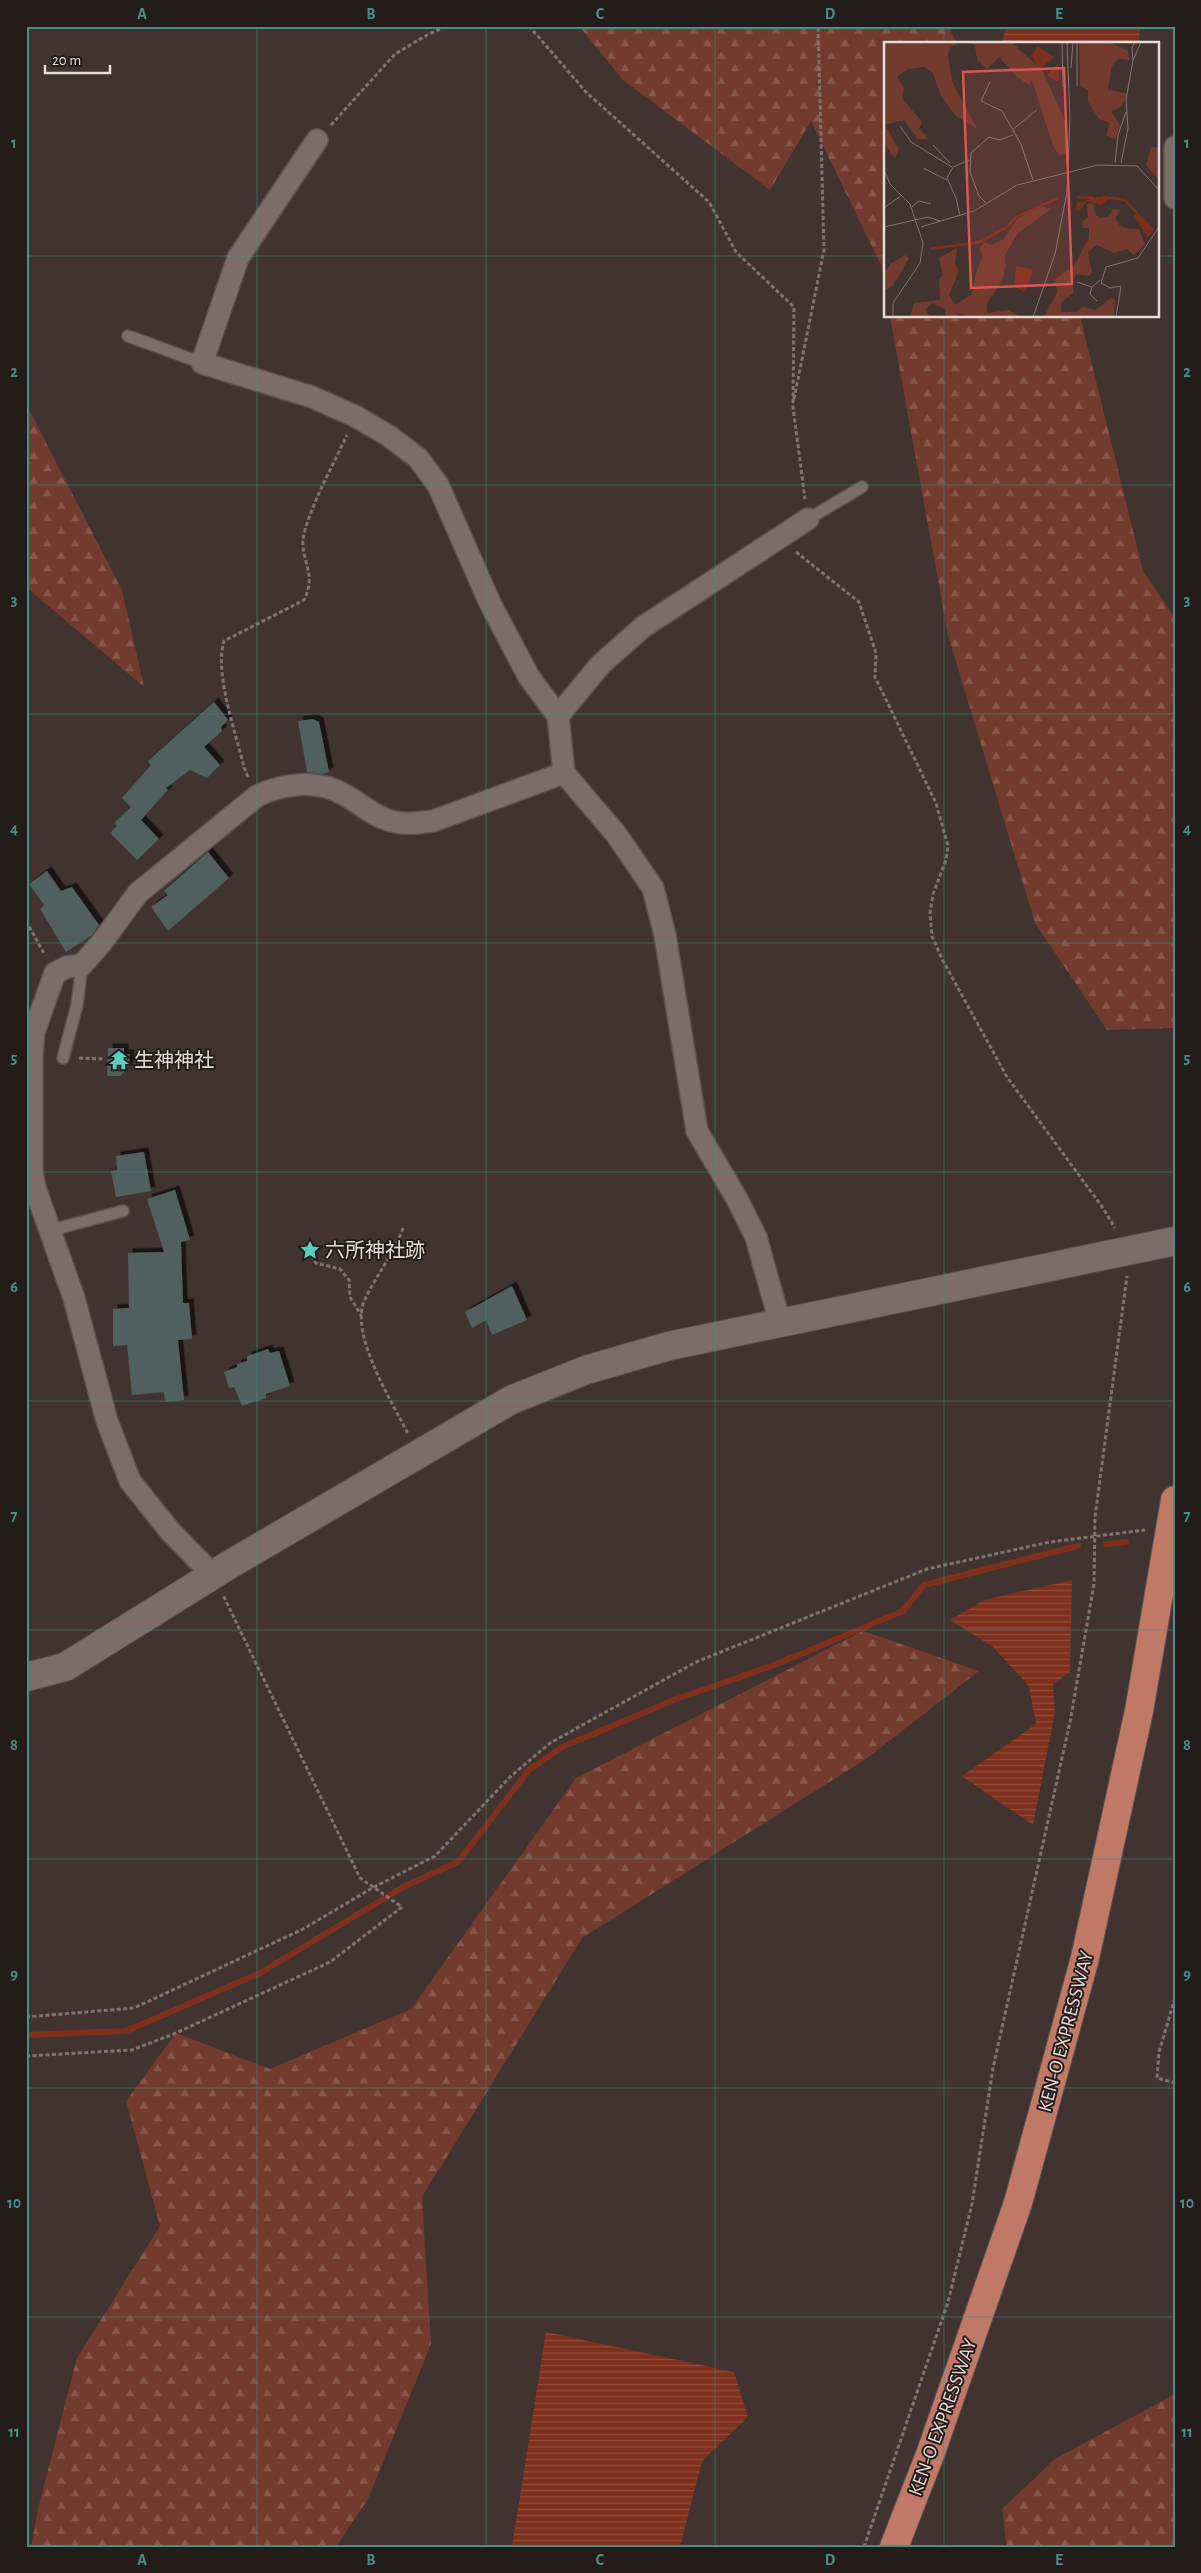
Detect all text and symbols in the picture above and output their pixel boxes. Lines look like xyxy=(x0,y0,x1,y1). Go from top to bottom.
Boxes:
text: A xyxy=(137,6,147,22)
text: B xyxy=(366,6,376,22)
text: C xyxy=(596,6,605,22)
text: D xyxy=(825,6,836,22)
text: E xyxy=(1055,6,1063,22)
scale bar xyxy=(45,42,110,74)
inset map xyxy=(884,42,1158,318)
text: 20 m xyxy=(52,53,81,68)
text: 1 xyxy=(11,135,17,151)
text: 1 xyxy=(1184,135,1190,151)
text: 2 xyxy=(10,364,18,380)
text: 2 xyxy=(1183,364,1191,380)
text: 3 xyxy=(11,592,18,608)
text: 3 xyxy=(1184,592,1191,608)
text: 4 xyxy=(10,821,18,837)
text: 4 xyxy=(1183,821,1191,837)
temple icon: 生神神社 xyxy=(108,1049,130,1071)
text: 5 xyxy=(11,1050,18,1066)
place label: 生神神社 xyxy=(134,1050,214,1071)
text: 5 xyxy=(1184,1050,1191,1066)
place icon: 六所神社跡 xyxy=(299,1239,321,1261)
place label: 六所神社跡 xyxy=(325,1240,425,1261)
text: 6 xyxy=(10,1279,18,1295)
text: 6 xyxy=(1183,1279,1191,1295)
text: 7 xyxy=(11,1508,18,1524)
text: 7 xyxy=(1184,1508,1191,1524)
text: 8 xyxy=(10,1737,18,1753)
text: 8 xyxy=(1183,1737,1191,1753)
street label: KEN-O EXPRESSWAY xyxy=(1035,1948,1097,2114)
text: 9 xyxy=(10,1966,18,1982)
text: 9 xyxy=(1183,1966,1191,1982)
text: 10 xyxy=(7,2195,21,2211)
text: 10 xyxy=(1180,2195,1194,2211)
street label: KEN-O EXPRESSWAY xyxy=(905,2336,981,2499)
text: 11 xyxy=(8,2424,20,2440)
text: 11 xyxy=(1181,2424,1193,2440)
text: A xyxy=(137,2552,147,2568)
text: B xyxy=(366,2552,376,2568)
text: C xyxy=(596,2552,605,2568)
text: D xyxy=(825,2552,836,2568)
text: E xyxy=(1055,2552,1063,2568)

